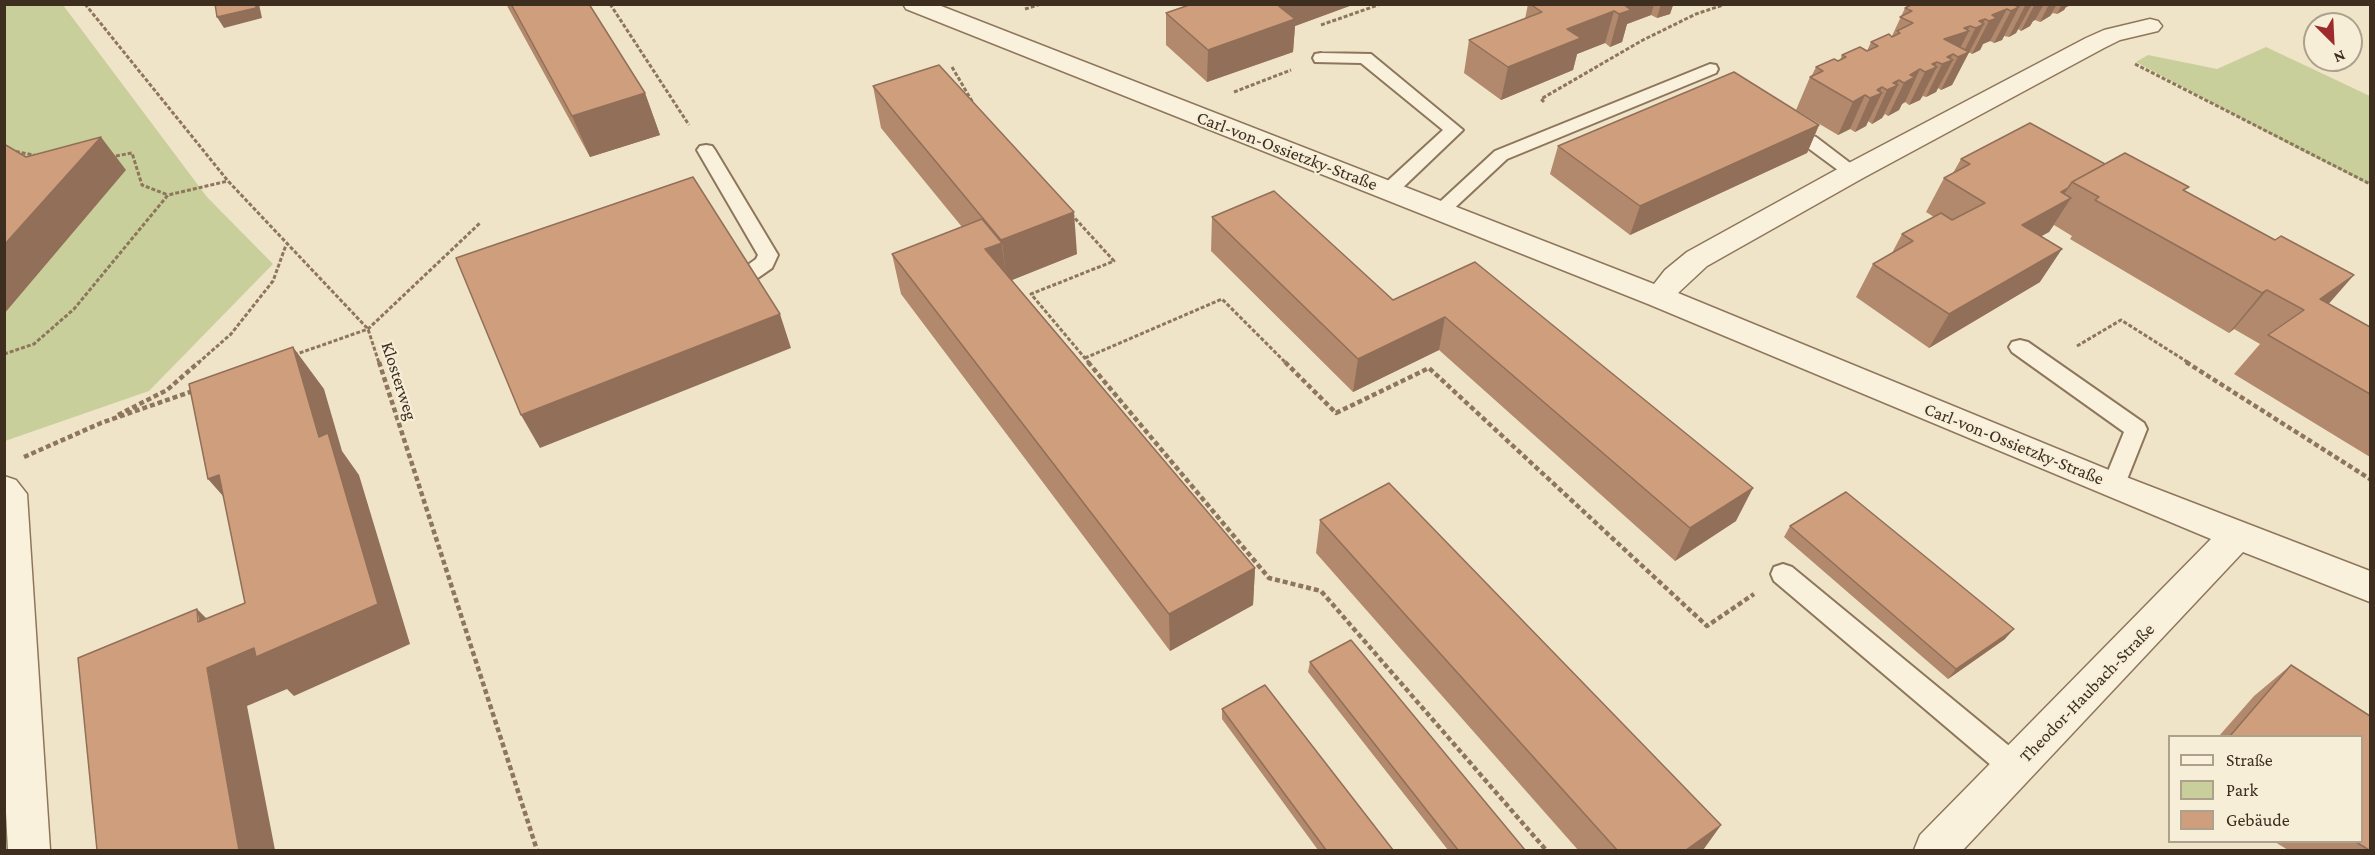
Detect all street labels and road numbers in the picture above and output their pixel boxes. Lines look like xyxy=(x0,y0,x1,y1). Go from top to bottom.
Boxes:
street label: Carl-von-Ossietzky-Straße xyxy=(1194,107,1380,195)
street label: Klosterweg xyxy=(376,339,422,423)
street label: Carl-von-Ossietzky-Straße xyxy=(1921,398,2107,490)
street label: Theodor-Haubach-Straße xyxy=(2015,619,2159,767)

